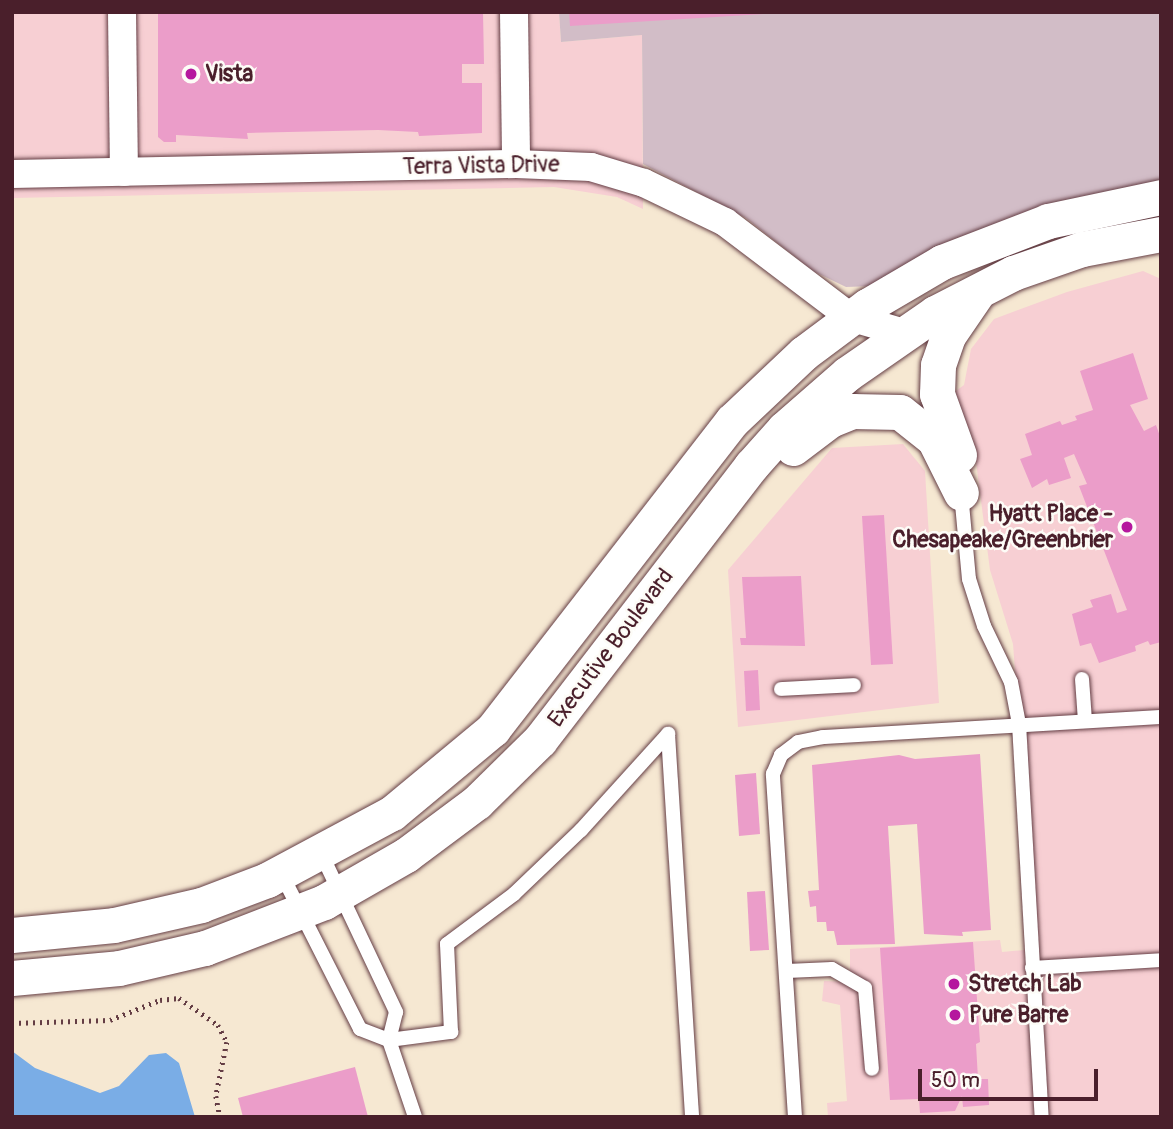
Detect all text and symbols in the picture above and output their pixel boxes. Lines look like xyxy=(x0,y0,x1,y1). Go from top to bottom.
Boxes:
place label: Vista xyxy=(205,60,253,88)
marker: Vista xyxy=(183,66,199,82)
street label: Terra Vista Drive xyxy=(402,151,560,181)
place label: Hyatt Place - Chesapeake/Greenbrier xyxy=(892,500,1113,554)
marker: Hyatt Place - Chesapeake/Greenbrier xyxy=(1119,519,1135,535)
street label: Executive Boulevard xyxy=(542,563,680,733)
place label: Stretch Lab xyxy=(968,970,1081,998)
marker: Stretch Lab xyxy=(946,976,962,992)
place label: Pure Barre xyxy=(969,1001,1068,1029)
marker: Pure Barre xyxy=(947,1007,963,1023)
scale bar xyxy=(921,1056,1101,1100)
text: 50 m xyxy=(931,1067,980,1094)

